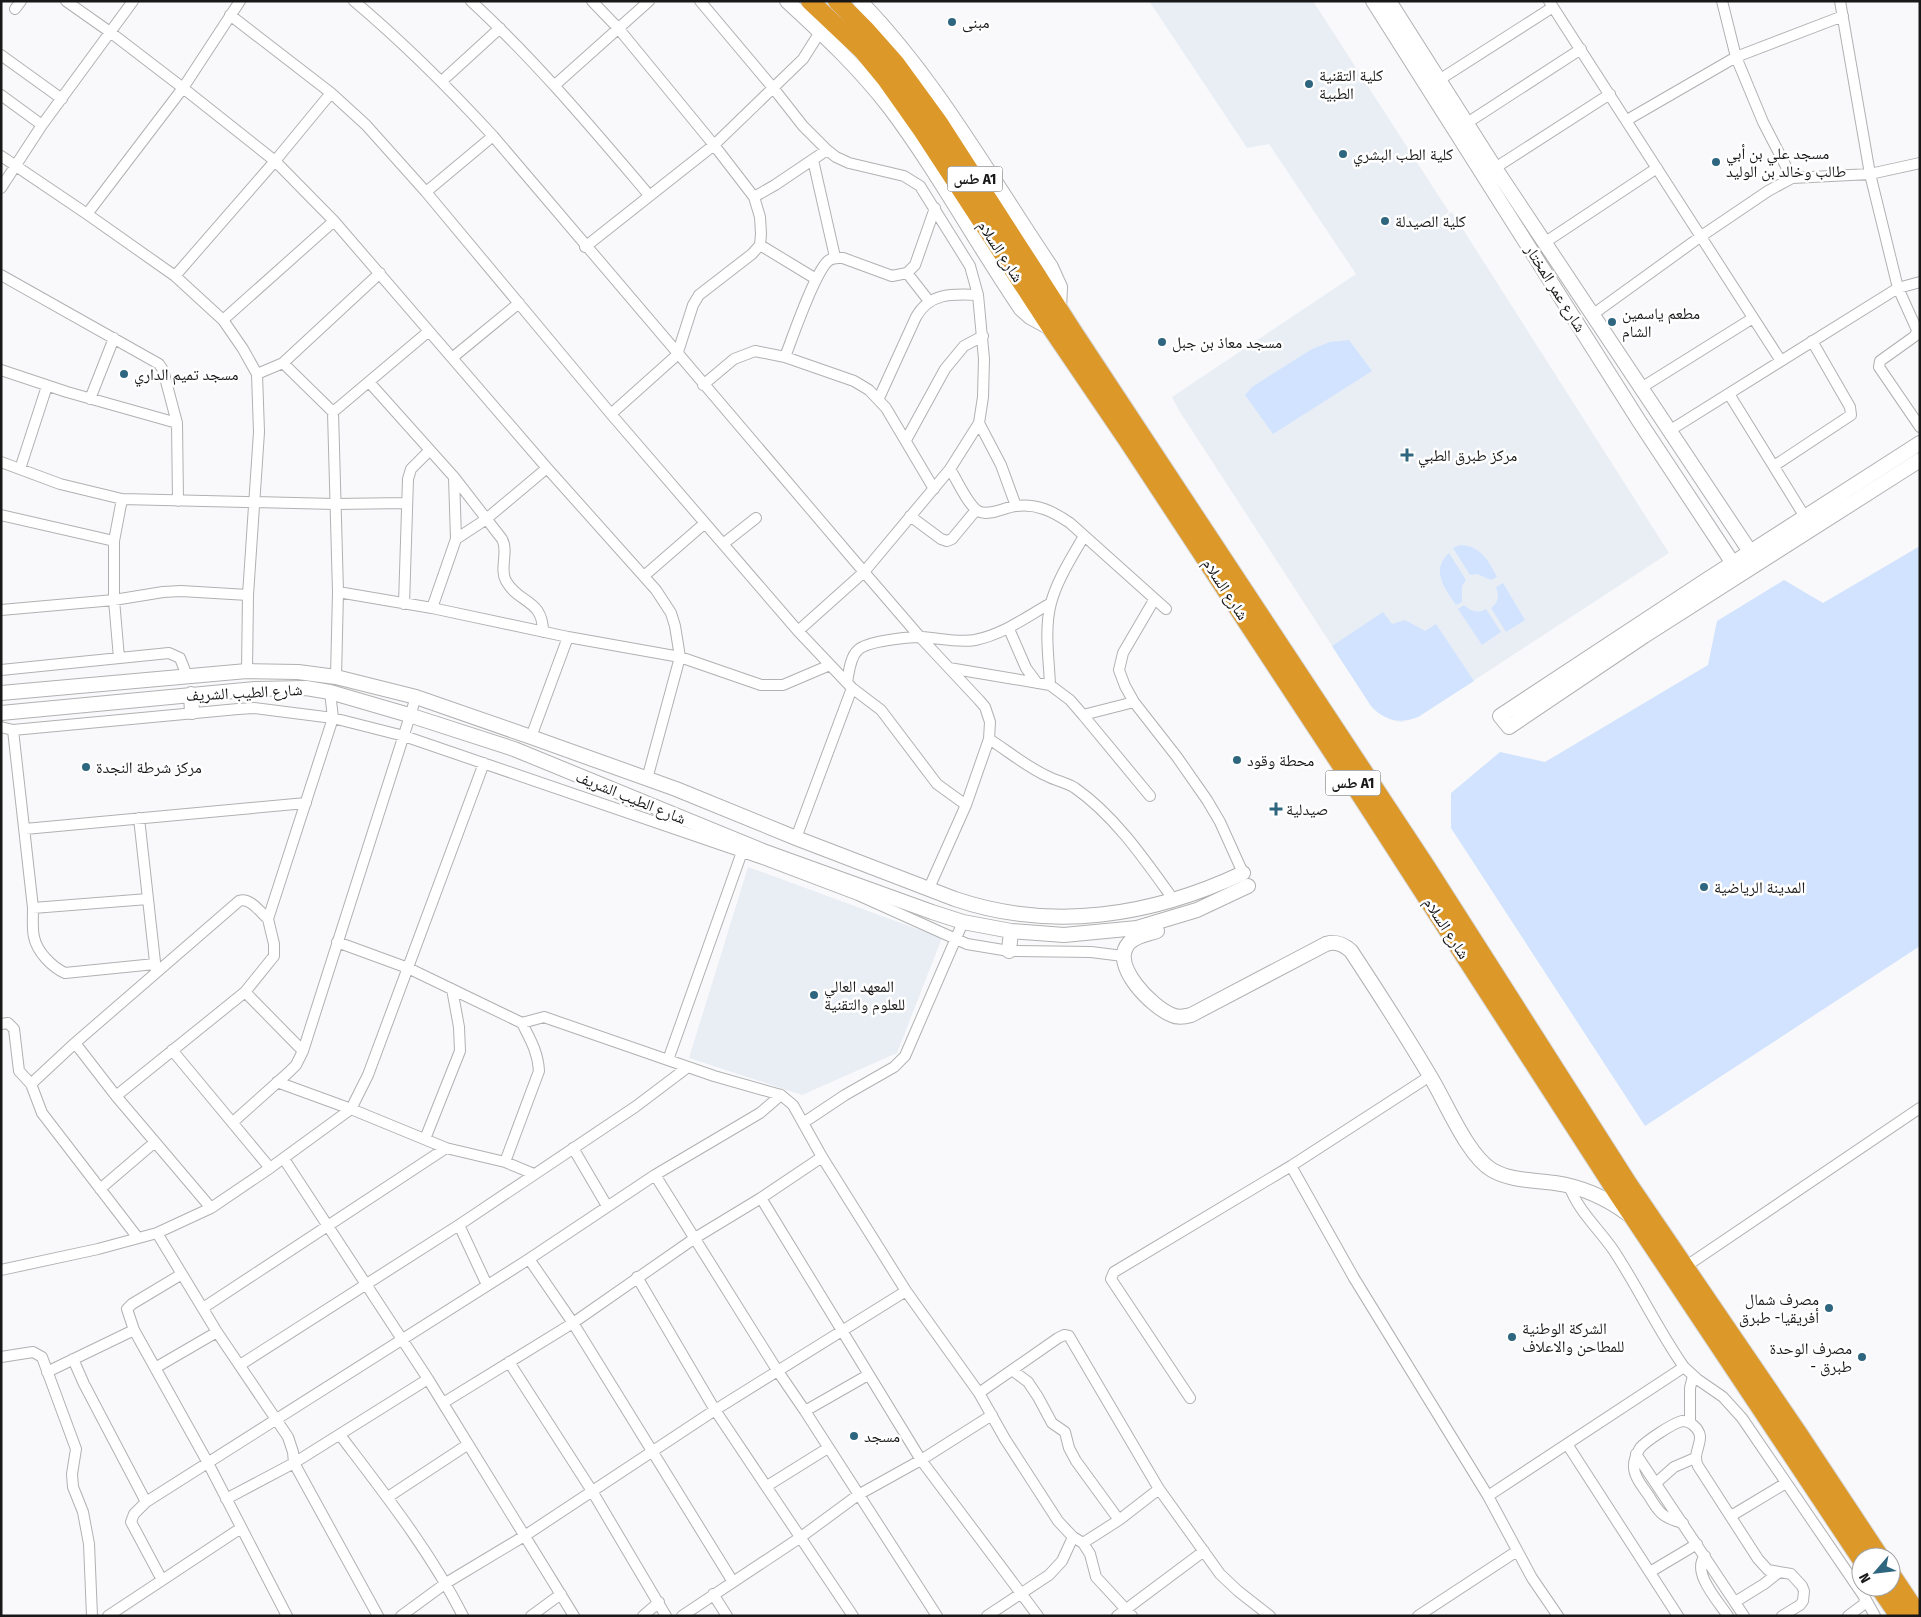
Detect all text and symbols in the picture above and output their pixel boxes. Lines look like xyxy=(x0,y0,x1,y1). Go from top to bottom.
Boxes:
place label: مبنى xyxy=(962,13,990,33)
marker: مبنى xyxy=(946,16,958,28)
place label: كلية التقنية الطبية xyxy=(1319,66,1383,103)
marker: كلية التقنية الطبية xyxy=(1303,78,1315,90)
place label: مسجد علي بن أبي طالب وخالد بن الوليد xyxy=(1726,144,1846,182)
place label: كلية الطب البشري xyxy=(1353,145,1454,167)
marker: كلية الطب البشري xyxy=(1337,148,1349,160)
marker: مسجد علي بن أبي طالب وخالد بن الوليد xyxy=(1710,156,1722,168)
road number: طس A1 xyxy=(948,166,1002,192)
place label: كلية الصيدلة xyxy=(1395,212,1466,231)
marker: كلية الصيدلة xyxy=(1379,215,1391,227)
street label: شارع السلام xyxy=(973,217,1027,286)
street label: شارع عمر المختار xyxy=(1520,240,1590,336)
place label: مطعم ياسمين الشام xyxy=(1622,304,1700,342)
marker: مطعم ياسمين الشام xyxy=(1606,316,1618,328)
place label: مسجد معاذ بن جبل xyxy=(1172,333,1282,353)
marker: مسجد معاذ بن جبل xyxy=(1156,336,1168,348)
place label: مسجد تميم الداري xyxy=(134,365,239,387)
marker: مسجد تميم الداري xyxy=(118,368,130,380)
place label: مركز طبرق الطبي xyxy=(1418,446,1517,468)
marker: مركز طبرق الطبي xyxy=(1400,448,1414,462)
street label: شارع السلام xyxy=(1198,555,1252,624)
street label: شارع الطيب الشريف xyxy=(185,680,303,706)
place label: محطة وقود xyxy=(1247,751,1314,770)
marker: محطة وقود xyxy=(1231,754,1243,766)
place label: مركز شرطة النجدة xyxy=(96,758,202,777)
marker: مركز شرطة النجدة xyxy=(80,761,92,773)
street label: شارع الطيب الشريف xyxy=(573,767,689,829)
road number: طس A1 xyxy=(1326,770,1380,796)
place label: صيدلية xyxy=(1286,800,1328,819)
marker: صيدلية xyxy=(1270,803,1282,815)
place label: المدينة الرياضية xyxy=(1714,878,1805,897)
marker: المدينة الرياضية xyxy=(1698,881,1710,893)
street label: شارع السلام xyxy=(1419,894,1473,963)
place label: المعهد العالي للعلوم والتقنية xyxy=(824,977,905,1015)
marker: المعهد العالي للعلوم والتقنية xyxy=(808,989,820,1001)
place label: مصرف شمال أفريقيا- طبرق xyxy=(1739,1290,1819,1328)
marker: مصرف شمال أفريقيا- طبرق xyxy=(1823,1302,1835,1314)
place label: الشركة الوطنية للمطاحن والاعلاف xyxy=(1522,1319,1624,1357)
marker: الشركة الوطنية للمطاحن والاعلاف xyxy=(1506,1331,1518,1343)
place label: مصرف الوحدة - طبرق xyxy=(1769,1339,1852,1377)
marker: مصرف الوحدة - طبرق xyxy=(1856,1351,1868,1363)
place label: مسجد xyxy=(864,1427,900,1446)
marker: مسجد xyxy=(848,1430,860,1442)
north arrow xyxy=(1851,1547,1901,1597)
text: N xyxy=(1855,1570,1874,1586)

